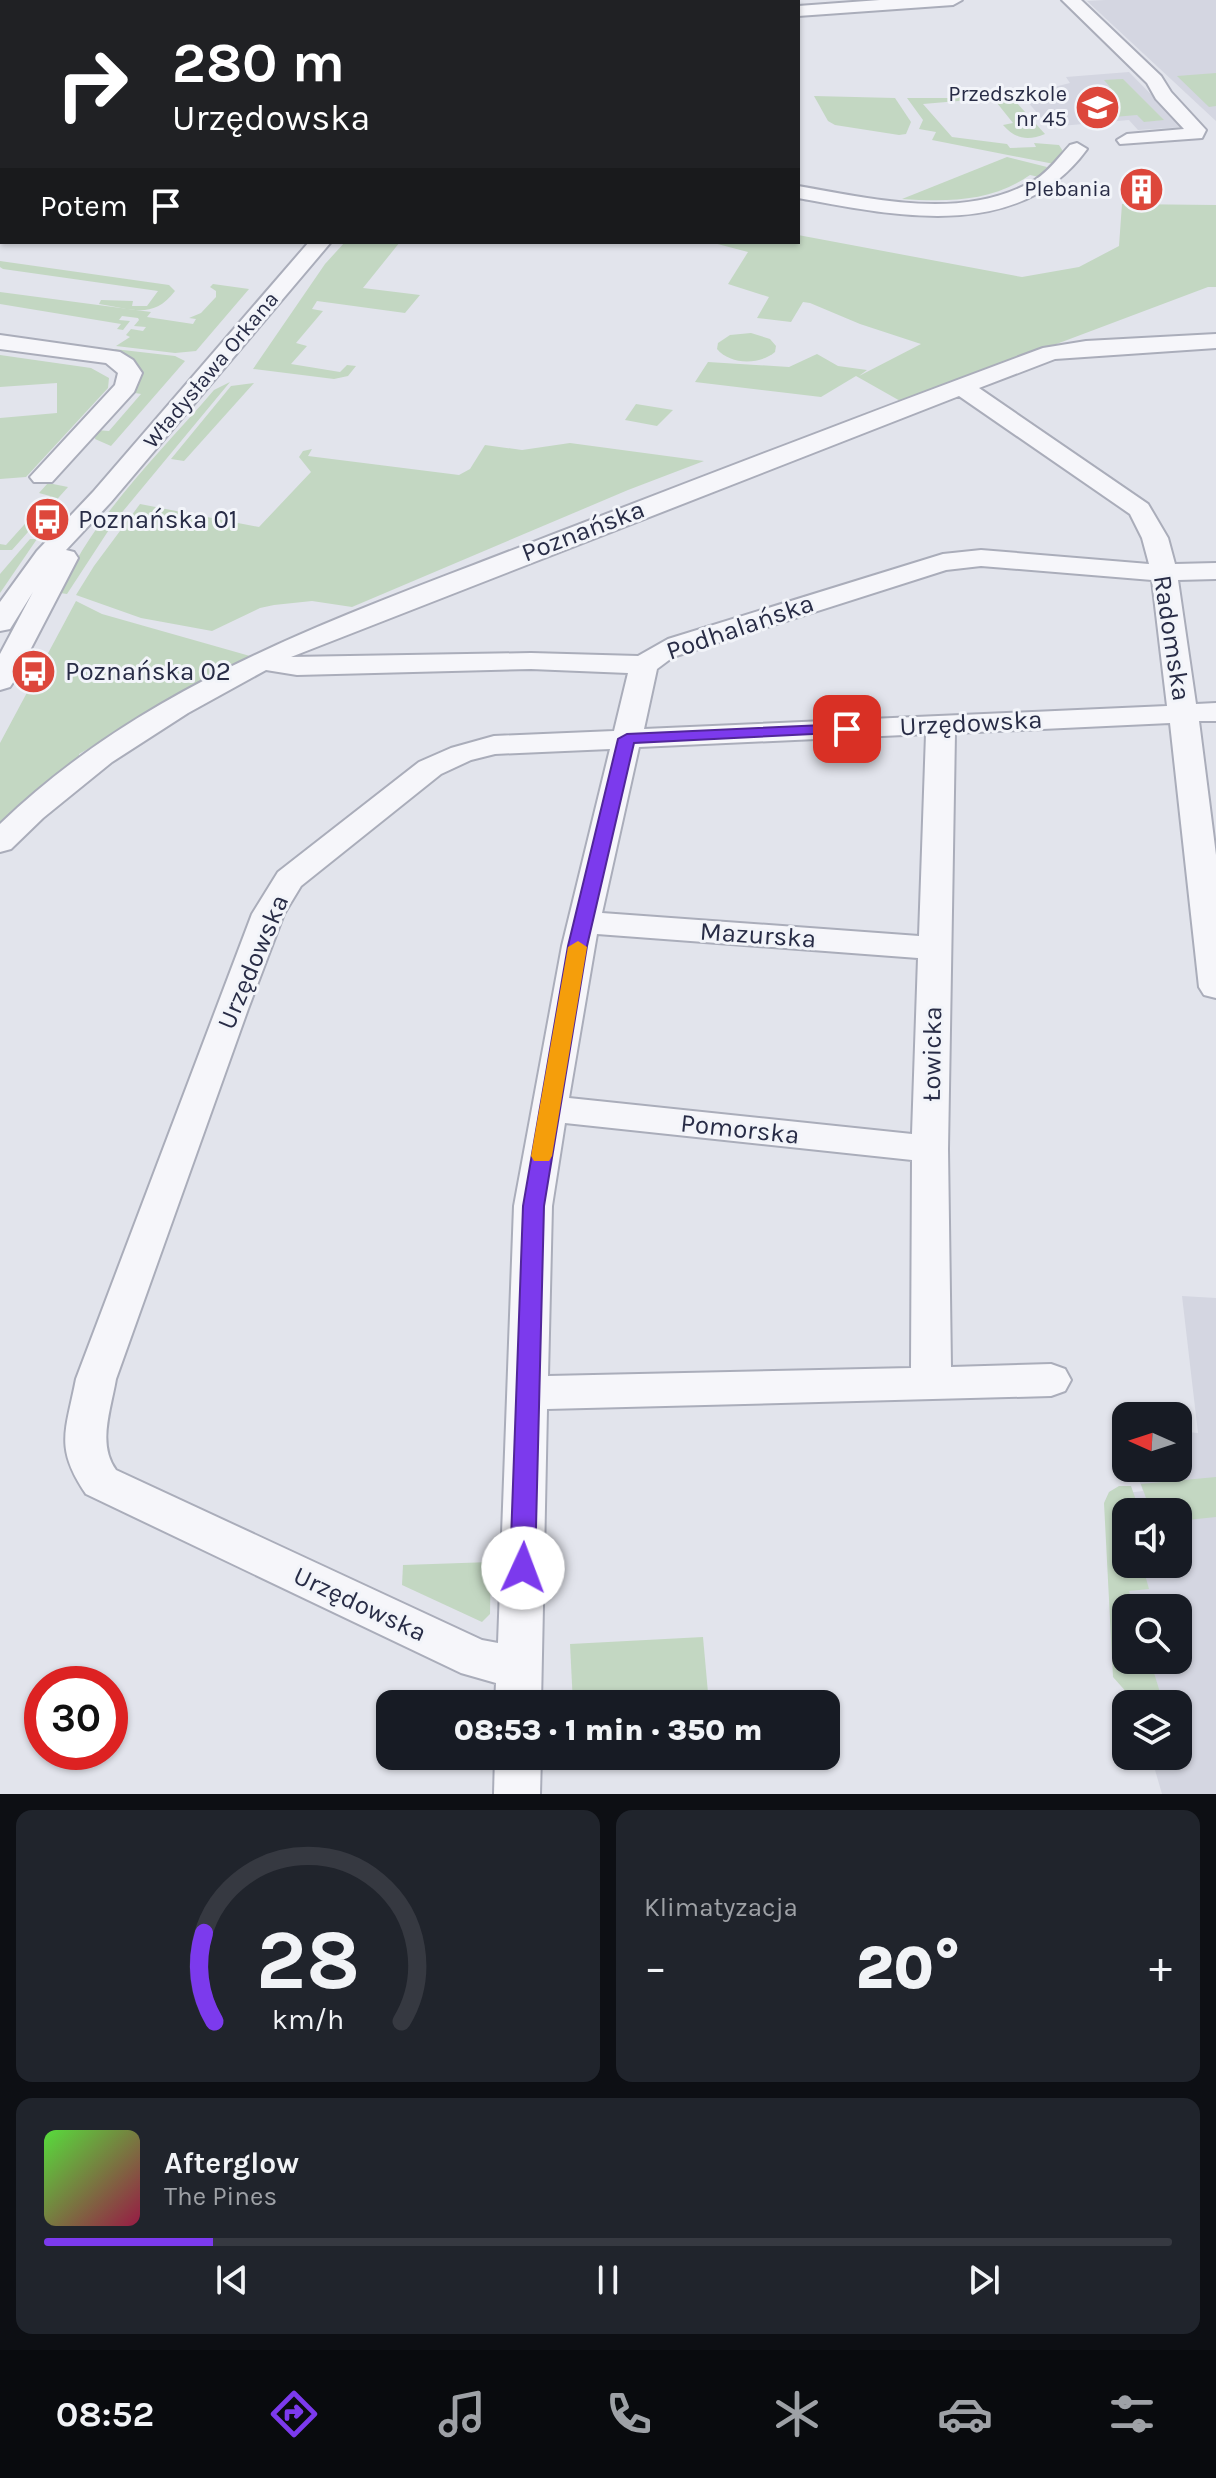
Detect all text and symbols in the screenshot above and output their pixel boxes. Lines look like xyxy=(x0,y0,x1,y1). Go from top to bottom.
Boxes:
text: 280 m xyxy=(172,30,345,95)
icon: right xyxy=(40,32,144,136)
place label: Przedszkole nr 45 xyxy=(948,81,1067,132)
school or university icon: Przedszkole nr 45 xyxy=(1074,83,1122,131)
text: Urzędowska xyxy=(172,97,370,139)
building icon: Plebania xyxy=(1118,165,1166,213)
place label: Plebania xyxy=(1024,176,1111,202)
icon: arrive xyxy=(144,184,188,228)
text: Potem xyxy=(40,188,128,224)
street label: Władysława Orkana xyxy=(138,286,284,454)
street label: Poznańska xyxy=(517,493,649,569)
bus stop icon: Poznańska 01 xyxy=(23,495,71,543)
place label: Poznańska 01 xyxy=(78,504,237,535)
street label: Radomska xyxy=(1147,573,1197,703)
street label: Podhalańska xyxy=(662,587,818,667)
bus stop icon: Poznańska 02 xyxy=(10,647,58,695)
place label: Poznańska 02 xyxy=(65,656,231,687)
pin xyxy=(813,695,881,763)
street label: Urzędowska xyxy=(899,704,1043,742)
icon: arrive xyxy=(825,707,869,751)
street label: Urzędowska xyxy=(211,890,295,1034)
street label: Mazurska xyxy=(699,915,817,955)
street label: Łowicka xyxy=(916,1006,948,1102)
street label: Pomorska xyxy=(679,1107,801,1151)
north arrow xyxy=(1112,1402,1192,1482)
map controls xyxy=(1112,1402,1192,1770)
button: sound xyxy=(1112,1498,1192,1578)
position arrow xyxy=(481,1526,565,1610)
street label: Urzędowska xyxy=(289,1560,431,1648)
button: search xyxy=(1112,1594,1192,1674)
speed limit sign: 30 xyxy=(24,1666,128,1770)
button: layers xyxy=(1112,1690,1192,1770)
text: 08:53 · 1 min · 350 m xyxy=(454,1712,762,1748)
text: Klimatyzacja xyxy=(644,1892,798,1923)
text: 28 xyxy=(256,1912,360,2009)
text: 20° xyxy=(856,1933,960,2003)
text: − xyxy=(644,1942,667,1993)
text: + xyxy=(1149,1942,1172,1993)
text: km/h xyxy=(272,2003,344,2036)
text: Afterglow xyxy=(164,2145,299,2181)
text: The Pines xyxy=(164,2181,277,2212)
icon: previous xyxy=(210,2258,254,2302)
icon: pause xyxy=(586,2258,630,2302)
icon: next xyxy=(962,2258,1006,2302)
icon: directions xyxy=(266,2386,322,2442)
icon: music xyxy=(434,2386,490,2442)
icon: phone xyxy=(601,2386,657,2442)
icon: climate xyxy=(769,2386,825,2442)
icon: car xyxy=(937,2386,993,2442)
icon: filters xyxy=(1104,2386,1160,2442)
text: 08:52 xyxy=(56,2393,154,2435)

